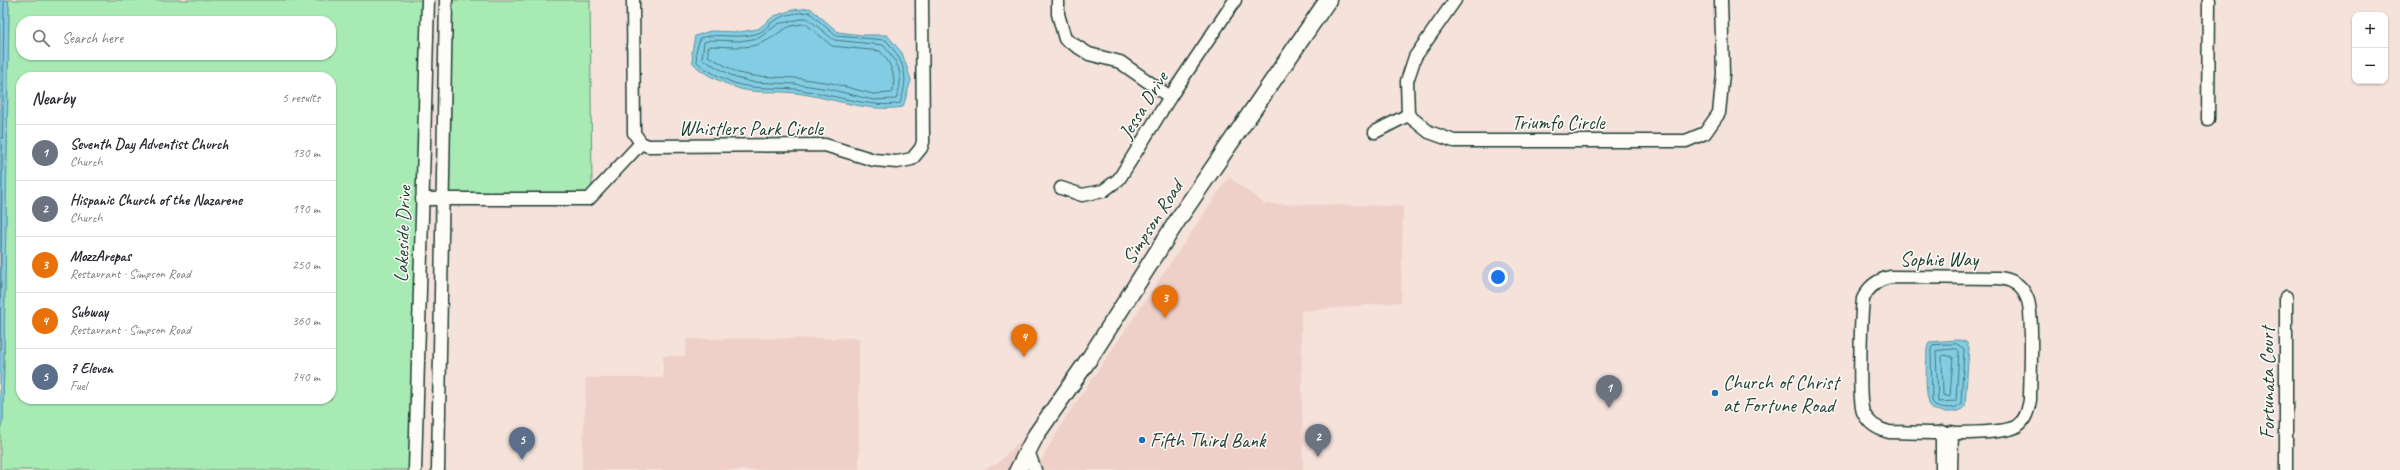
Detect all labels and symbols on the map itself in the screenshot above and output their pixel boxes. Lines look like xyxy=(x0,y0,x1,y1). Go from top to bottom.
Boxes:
street label: Jessa Drive xyxy=(1113,66,1175,144)
street label: Triumfo Circle xyxy=(1511,110,1606,135)
street label: Whistlers Park Circle xyxy=(679,116,824,141)
street label: Simpson Road xyxy=(1116,173,1190,269)
street label: Lakeside Drive xyxy=(388,184,417,283)
street label: Sophie Way xyxy=(1900,247,1980,272)
your location xyxy=(1488,267,1508,287)
pin: 3 xyxy=(1152,285,1178,318)
pin: 4 xyxy=(1011,324,1037,357)
street label: Fortunata Court xyxy=(2255,324,2280,439)
place label: Church of Christ at Fortune Road xyxy=(1723,370,1842,418)
pin: 1 xyxy=(1596,375,1622,408)
marker: Church of Christ at Fortune Road xyxy=(1710,388,1720,398)
pin: 2 xyxy=(1305,424,1331,457)
pin: 5 xyxy=(509,427,535,460)
place label: Fifth Third Bank xyxy=(1150,428,1267,453)
marker: Fifth Third Bank xyxy=(1137,435,1147,445)

